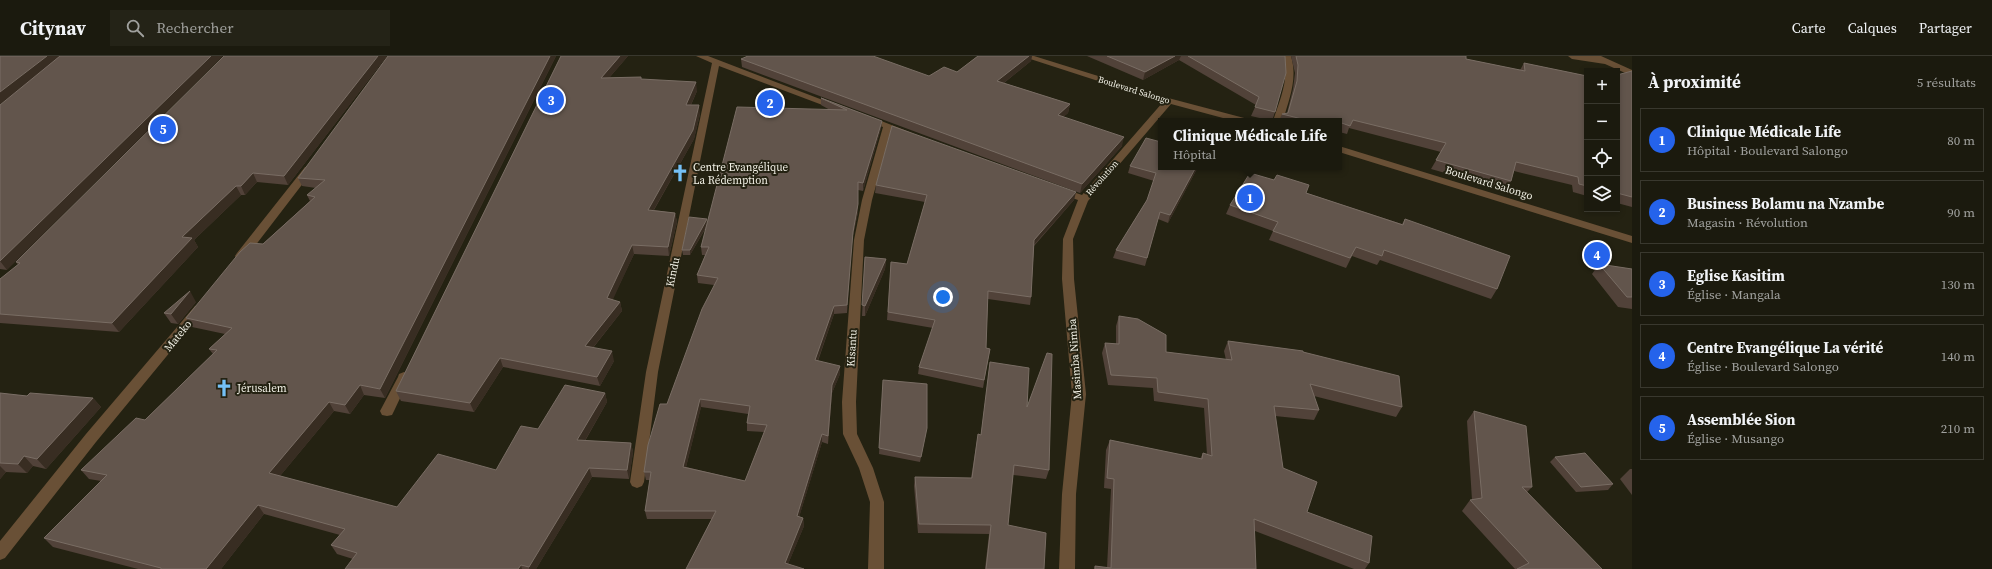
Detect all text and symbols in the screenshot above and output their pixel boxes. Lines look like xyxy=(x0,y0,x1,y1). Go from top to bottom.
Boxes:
search box xyxy=(110,10,390,46)
text: Citynav xyxy=(20,15,86,41)
icon: search xyxy=(124,17,146,39)
text: Rechercher xyxy=(156,17,234,38)
text: Carte xyxy=(1792,18,1826,38)
text: Calques xyxy=(1848,18,1897,38)
text: Partager xyxy=(1919,18,1972,38)
map controls xyxy=(1584,68,1620,212)
button: + xyxy=(1584,68,1620,104)
text: À proximité xyxy=(1648,70,1741,94)
street label: Boulevard Salongo xyxy=(1097,73,1171,107)
text: 5 résultats xyxy=(1917,74,1976,91)
pin: 3 xyxy=(538,85,564,115)
pin: 2 xyxy=(757,88,783,118)
button: − xyxy=(1584,104,1620,140)
pin: 5 xyxy=(150,114,176,144)
popup xyxy=(1158,118,1342,170)
text: Clinique Médicale Life xyxy=(1687,121,1841,142)
text: Clinique Médicale Life xyxy=(1173,125,1327,146)
text: 1 xyxy=(1658,132,1666,149)
text: 80 m xyxy=(1947,132,1975,149)
button: locate xyxy=(1584,140,1620,176)
text: Hôpital · Boulevard Salongo xyxy=(1687,142,1848,159)
text: Hôpital xyxy=(1173,146,1216,163)
street label: Révolution xyxy=(1083,157,1121,198)
place label: Centre Evangélique La Rédemption xyxy=(693,160,789,188)
church icon: Centre Evangélique La Rédemption xyxy=(670,163,690,183)
street label: Boulevard Salongo xyxy=(1443,163,1535,203)
button: layers xyxy=(1584,176,1620,212)
pin: 1 xyxy=(1237,183,1263,213)
text: Business Bolamu na Nzambe xyxy=(1687,193,1884,214)
text: 2 xyxy=(1658,204,1666,221)
text: 90 m xyxy=(1947,204,1975,221)
text: Magasin · Révolution xyxy=(1687,214,1808,231)
pin: 4 xyxy=(1584,240,1610,270)
street label: Kindu xyxy=(663,255,684,288)
text: Eglise Kasitim xyxy=(1687,265,1785,286)
text: 3 xyxy=(1658,276,1666,293)
text: 130 m xyxy=(1941,276,1975,293)
text: Église · Mangala xyxy=(1687,286,1781,303)
your location xyxy=(933,287,953,307)
street label: Mateko xyxy=(161,317,195,355)
street label: Masimba Nimba xyxy=(1065,318,1085,400)
street label: Kisantu xyxy=(843,328,861,367)
text: Centre Evangélique La vérité xyxy=(1687,337,1883,358)
text: 4 xyxy=(1658,348,1666,365)
text: 140 m xyxy=(1941,348,1975,365)
text: Église · Boulevard Salongo xyxy=(1687,358,1839,375)
church icon: Jérusalem xyxy=(214,378,234,398)
place label: Jérusalem xyxy=(236,381,287,396)
text: Assemblée Sion xyxy=(1687,409,1796,430)
text: 5 xyxy=(1658,420,1666,437)
text: 210 m xyxy=(1941,420,1975,437)
text: Église · Musango xyxy=(1687,430,1784,447)

